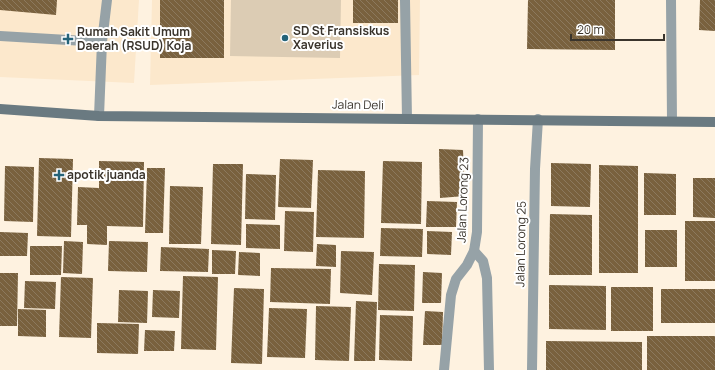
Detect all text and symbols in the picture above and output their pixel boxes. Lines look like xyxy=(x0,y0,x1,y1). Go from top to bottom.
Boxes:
scale bar xyxy=(571,16,664,42)
text: 20 m xyxy=(577,21,604,38)
place label: SD St Fransiskus Xaverius xyxy=(293,22,390,53)
place label: Rumah Sakit Umum Daerah (RSUD) Koja xyxy=(77,23,192,54)
marker: Rumah Sakit Umum Daerah (RSUD) Koja xyxy=(62,33,74,45)
marker: SD St Fransiskus Xaverius xyxy=(280,33,290,43)
street label: Jalan Deli xyxy=(332,96,384,113)
street label: Jalan Lorong 23 xyxy=(453,157,472,243)
place label: apotik juanda xyxy=(67,166,146,183)
marker: apotik juanda xyxy=(54,170,64,180)
street label: Jalan Lorong 25 xyxy=(511,201,530,287)

